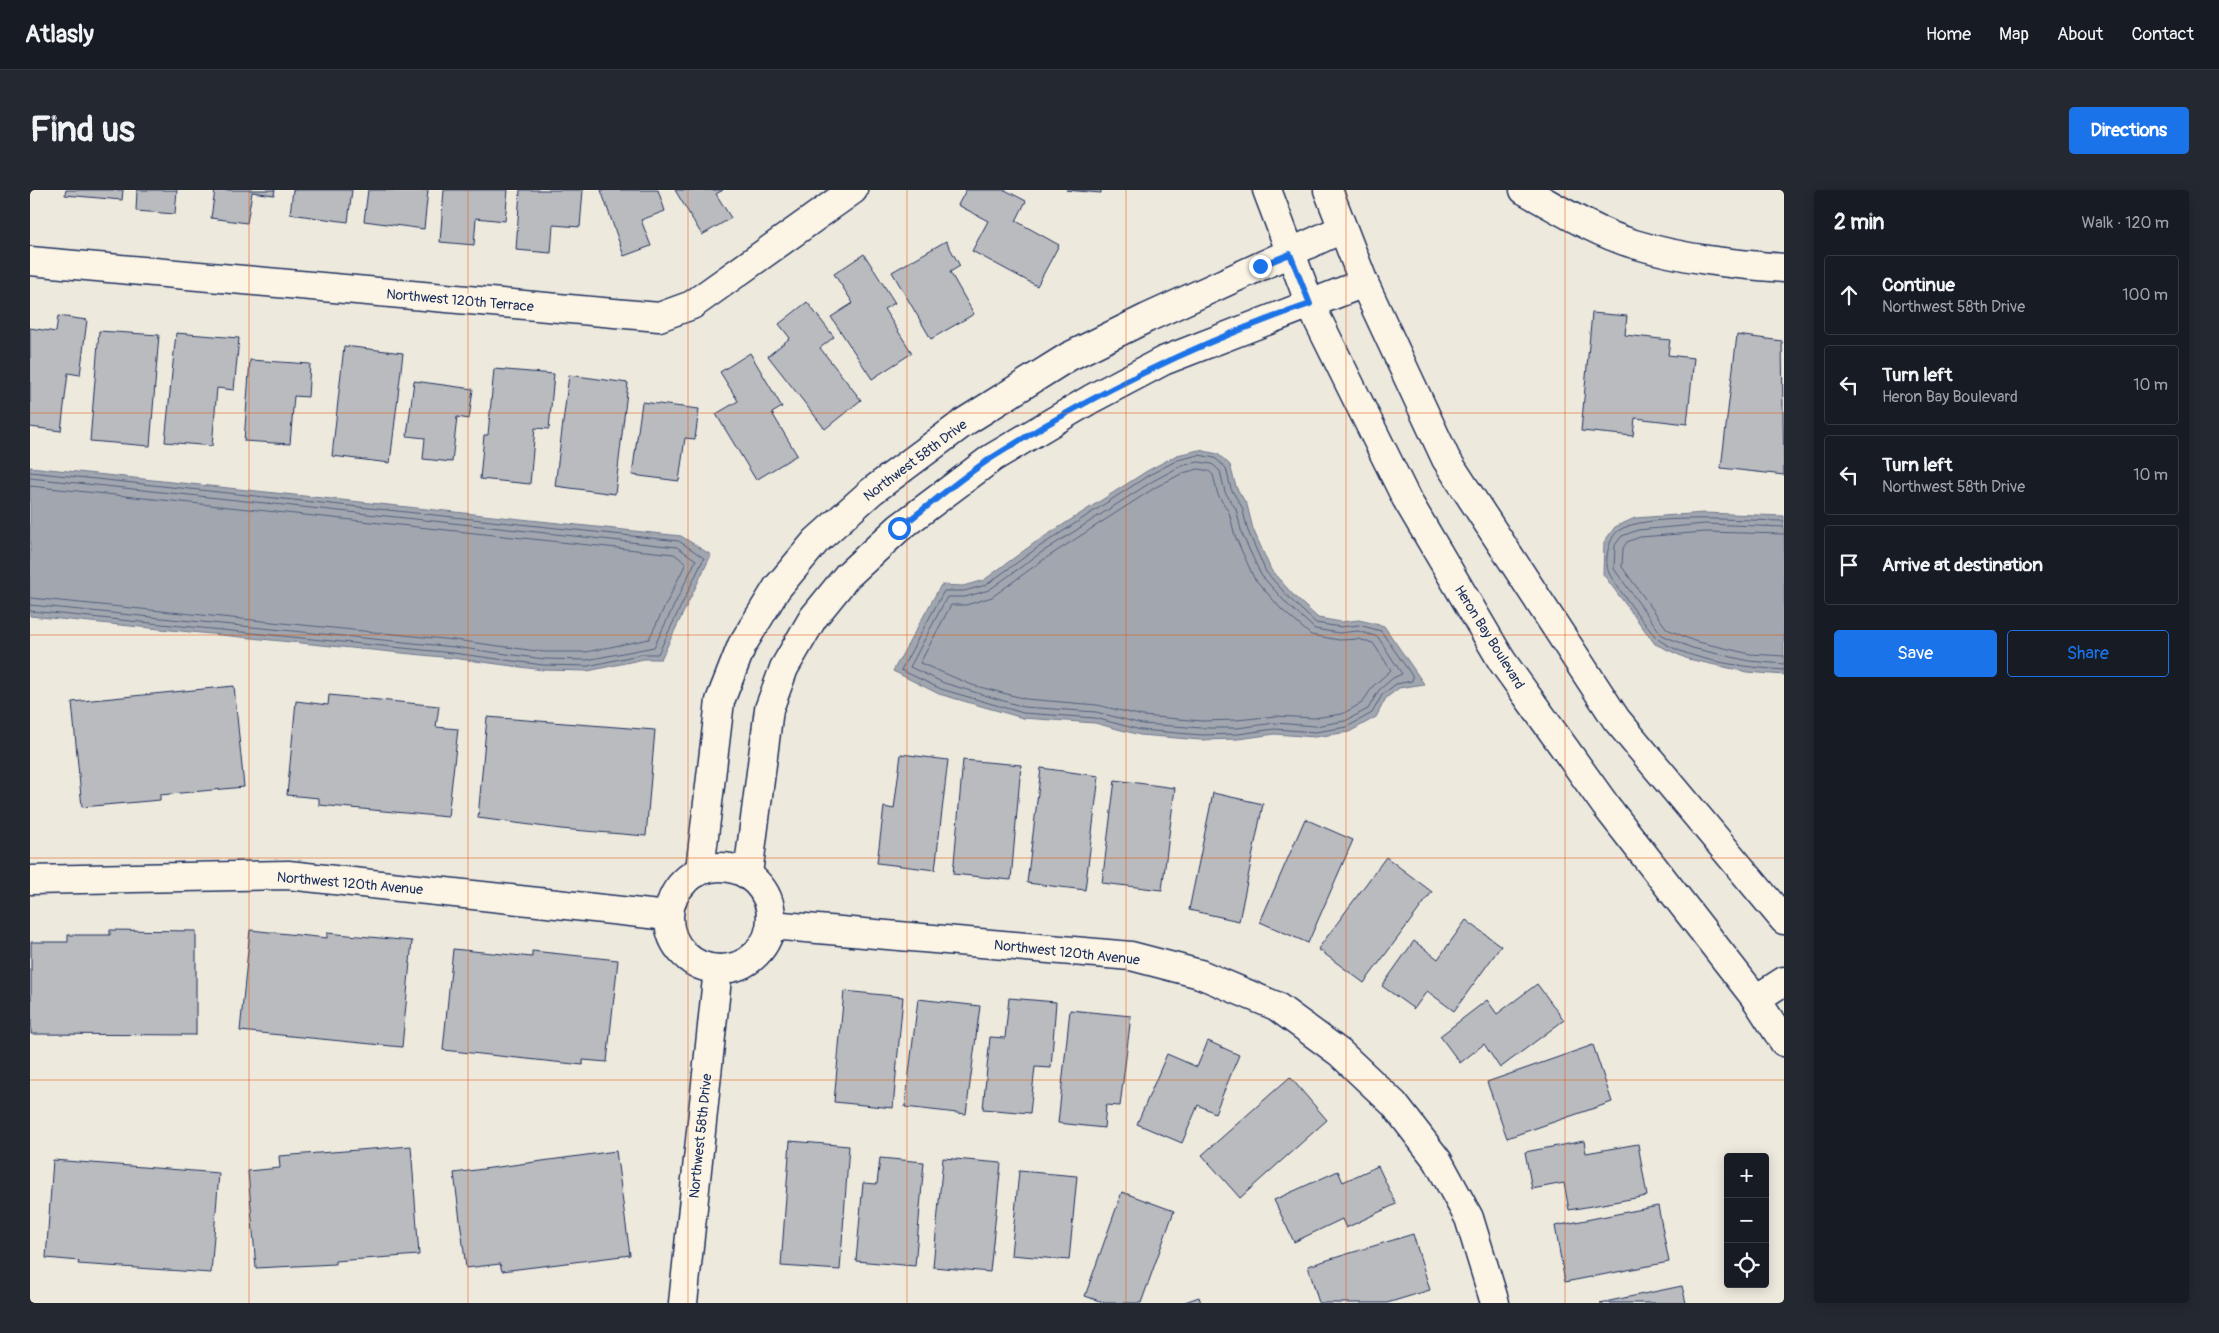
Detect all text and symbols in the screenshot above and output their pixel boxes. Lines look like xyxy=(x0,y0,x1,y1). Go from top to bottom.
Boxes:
text: Atlasly xyxy=(25,20,94,49)
text: Home xyxy=(1926,23,1971,46)
text: Map xyxy=(1999,23,2029,46)
text: About xyxy=(2057,23,2103,46)
text: Contact xyxy=(2131,23,2194,46)
button: Directions xyxy=(2069,107,2189,154)
text: Find us xyxy=(30,108,135,152)
text: 2 min xyxy=(1834,209,1884,236)
text: Walk · 120 m xyxy=(2081,213,2169,233)
route end xyxy=(1249,255,1272,278)
text: Continue xyxy=(1882,273,1955,297)
icon: ahead xyxy=(1835,281,1863,309)
text: 100 m xyxy=(2122,285,2168,305)
street label: Northwest 120th Terrace xyxy=(386,286,534,315)
text: Northwest 58th Drive xyxy=(1882,297,2025,317)
text: Turn left xyxy=(1882,363,1952,387)
icon: left xyxy=(1835,371,1863,399)
text: 10 m xyxy=(2133,375,2168,395)
text: Heron Bay Boulevard xyxy=(1882,387,2018,407)
street label: Northwest 58th Drive xyxy=(860,416,971,505)
text: Turn left xyxy=(1882,453,1952,477)
icon: left xyxy=(1835,461,1863,489)
text: 10 m xyxy=(2133,465,2168,485)
text: Northwest 58th Drive xyxy=(1882,477,2025,497)
route start xyxy=(888,517,911,540)
icon: arrive xyxy=(1835,551,1863,579)
text: Arrive at destination xyxy=(1882,553,2043,577)
street label: Heron Bay Boulevard xyxy=(1451,582,1528,692)
button: Save xyxy=(1834,630,1997,677)
button: Share xyxy=(2007,630,2169,677)
street label: Northwest 120th Avenue xyxy=(276,869,424,898)
street label: Northwest 120th Avenue xyxy=(993,936,1141,969)
street label: Northwest 58th Drive xyxy=(685,1073,716,1199)
map controls xyxy=(1724,1153,1769,1288)
button: + xyxy=(1724,1153,1769,1198)
button: − xyxy=(1724,1198,1769,1243)
button: locate xyxy=(1724,1243,1769,1288)

